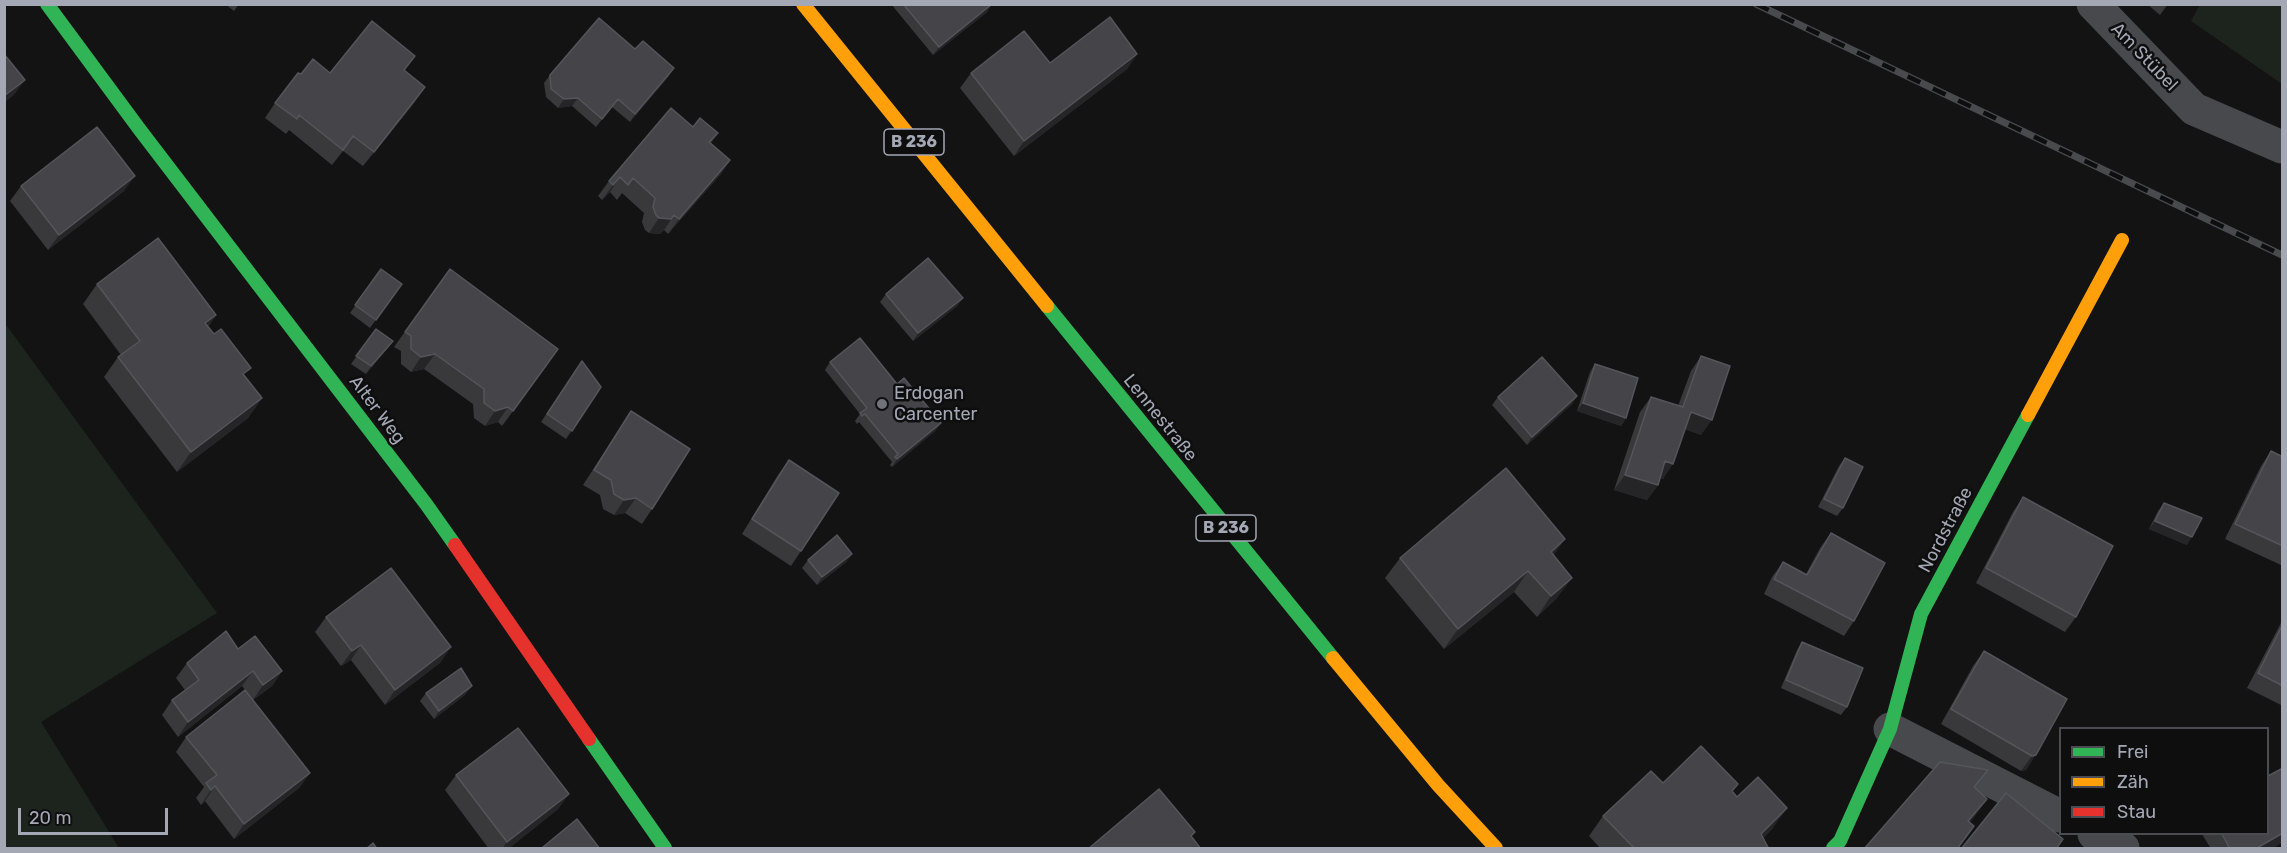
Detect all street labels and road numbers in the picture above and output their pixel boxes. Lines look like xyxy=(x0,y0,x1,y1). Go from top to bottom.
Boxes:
street label: Am Stübel xyxy=(2106,18,2182,96)
road number: B 236 xyxy=(884,129,944,155)
street label: Lennestraße xyxy=(1118,370,1202,466)
street label: Alter Weg xyxy=(344,372,410,448)
street label: Nordstraße xyxy=(1914,484,1978,576)
road number: B 236 xyxy=(1196,515,1256,541)

